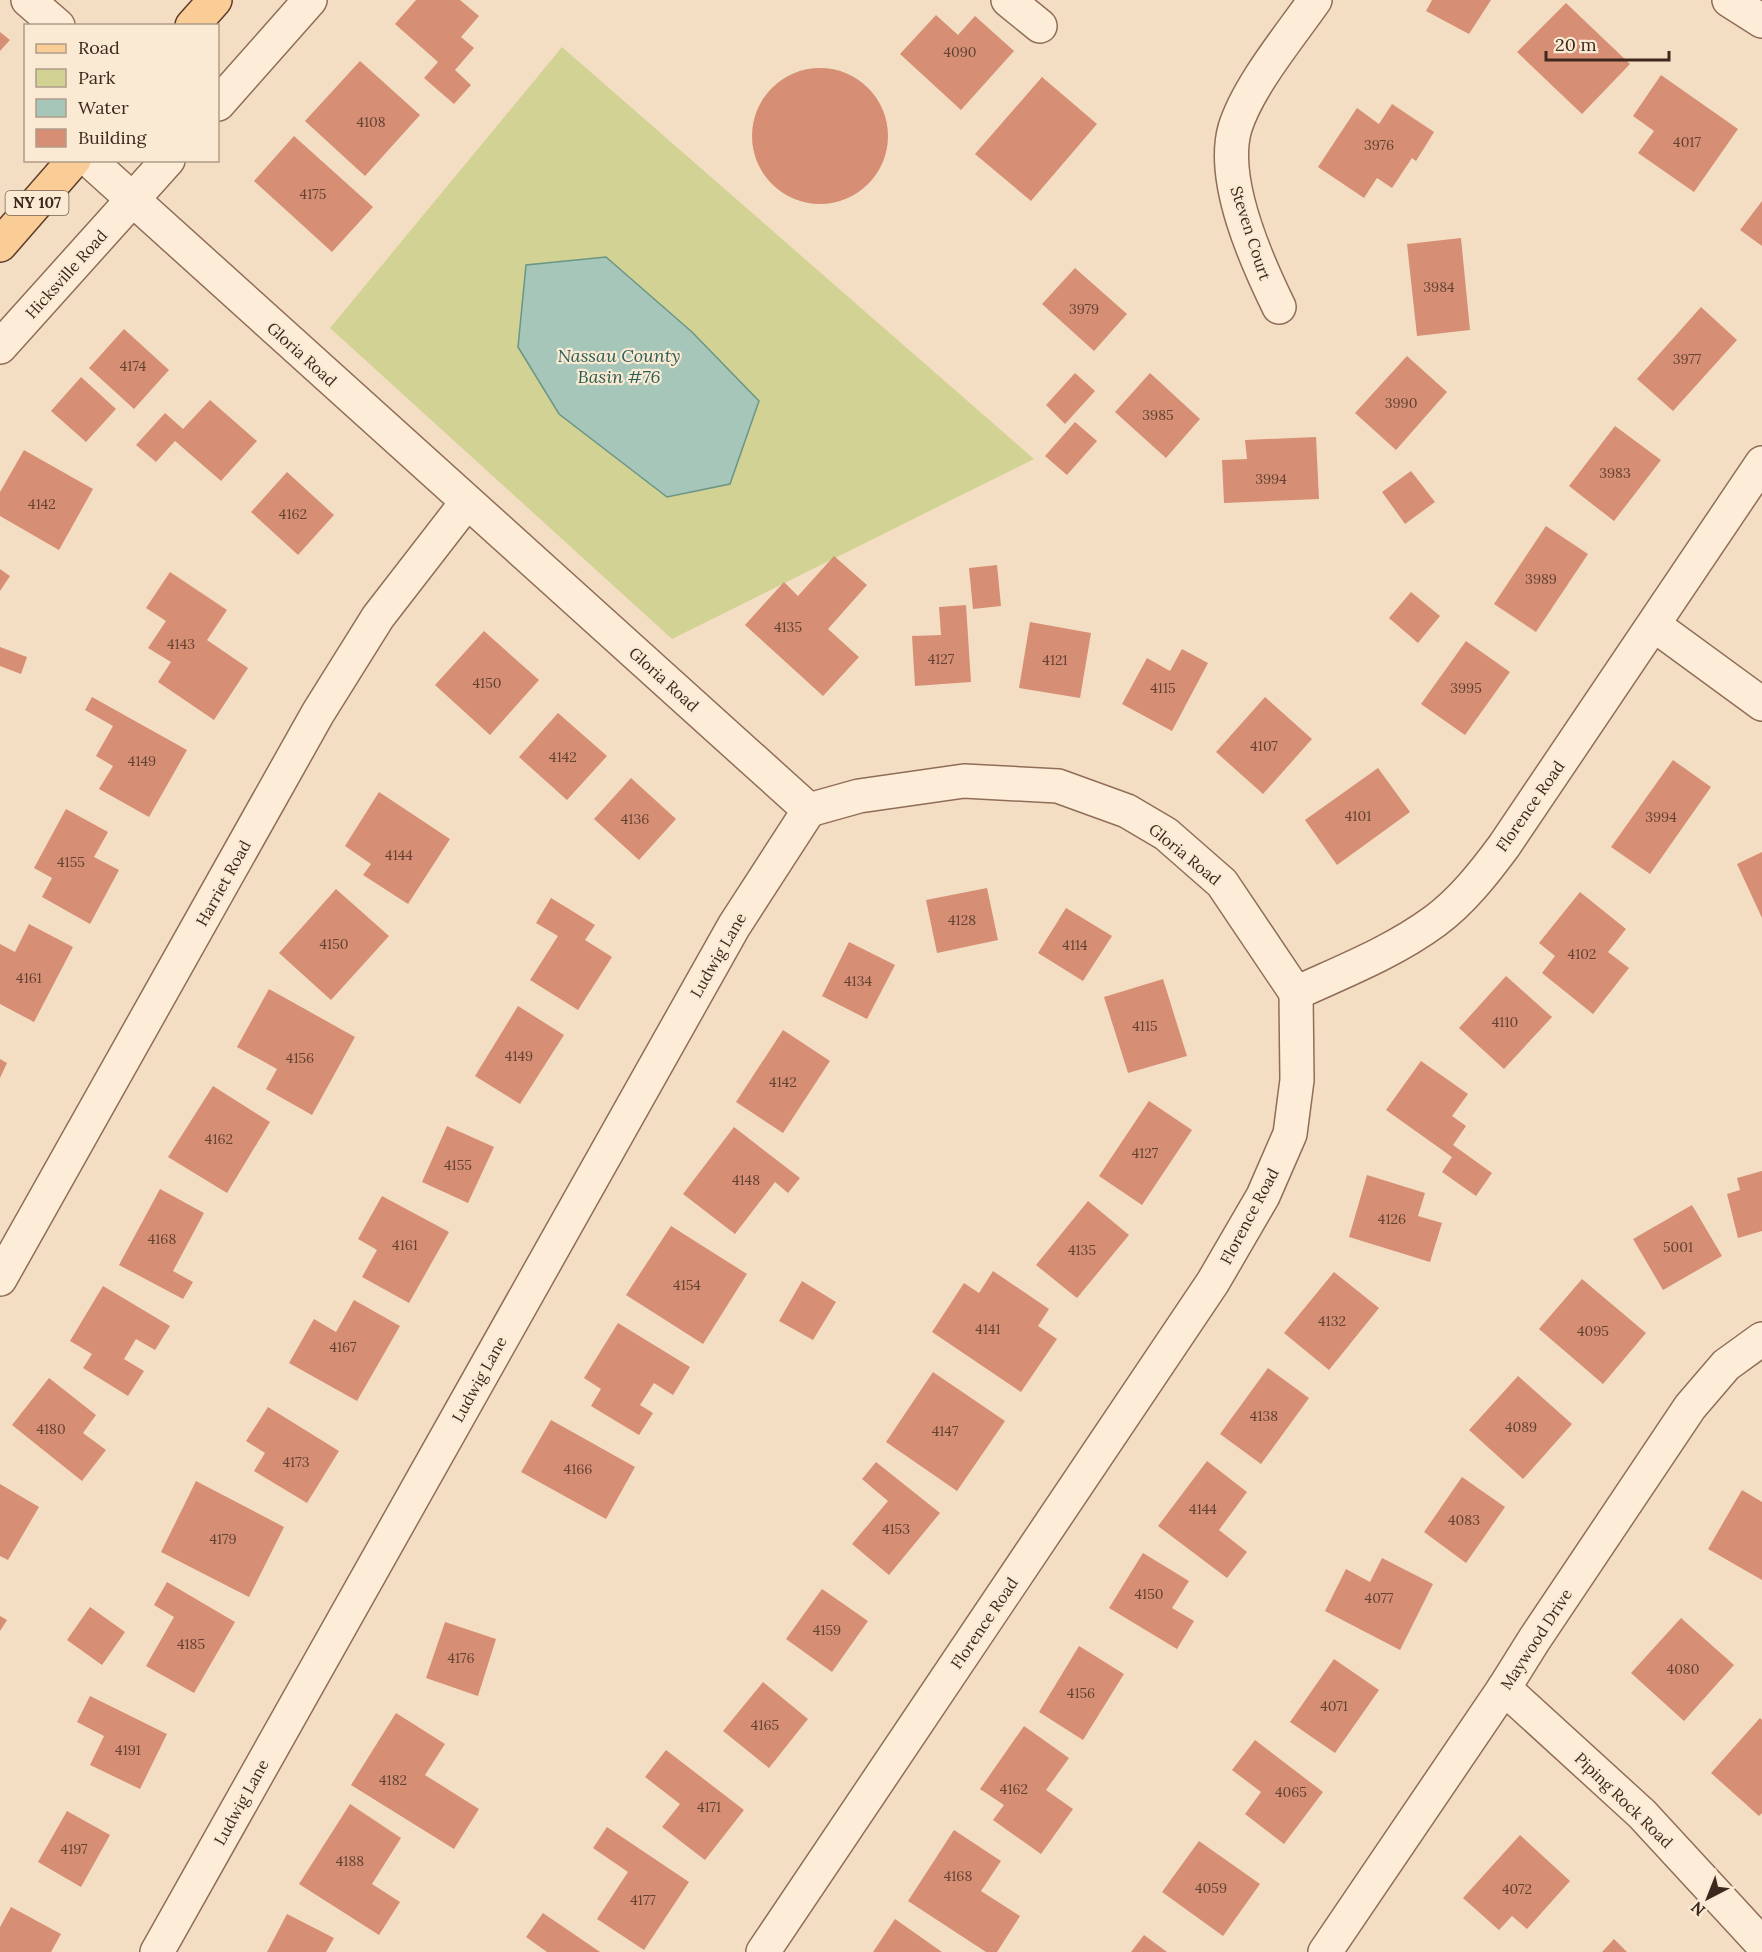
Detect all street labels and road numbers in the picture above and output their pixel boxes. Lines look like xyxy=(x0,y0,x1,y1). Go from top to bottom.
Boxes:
street label: Steven Court xyxy=(1226,183,1276,283)
road number: NY 107 xyxy=(6,191,68,215)
street label: Hicksville Road xyxy=(21,225,111,323)
street label: Gloria Road xyxy=(263,317,341,391)
street label: Gloria Road xyxy=(625,642,703,716)
street label: Florence Road xyxy=(1491,756,1569,855)
street label: Gloria Road xyxy=(1145,819,1225,889)
street label: Harriet Road xyxy=(191,836,255,929)
street label: Ludwig Lane xyxy=(686,909,751,1001)
street label: Florence Road xyxy=(1215,1164,1283,1268)
street label: Ludwig Lane xyxy=(447,1332,511,1425)
street label: Florence Road xyxy=(946,1573,1022,1673)
street label: Maywood Drive xyxy=(1496,1584,1576,1693)
street label: Piping Rock Road xyxy=(1571,1748,1678,1852)
street label: Ludwig Lane xyxy=(209,1755,273,1848)

